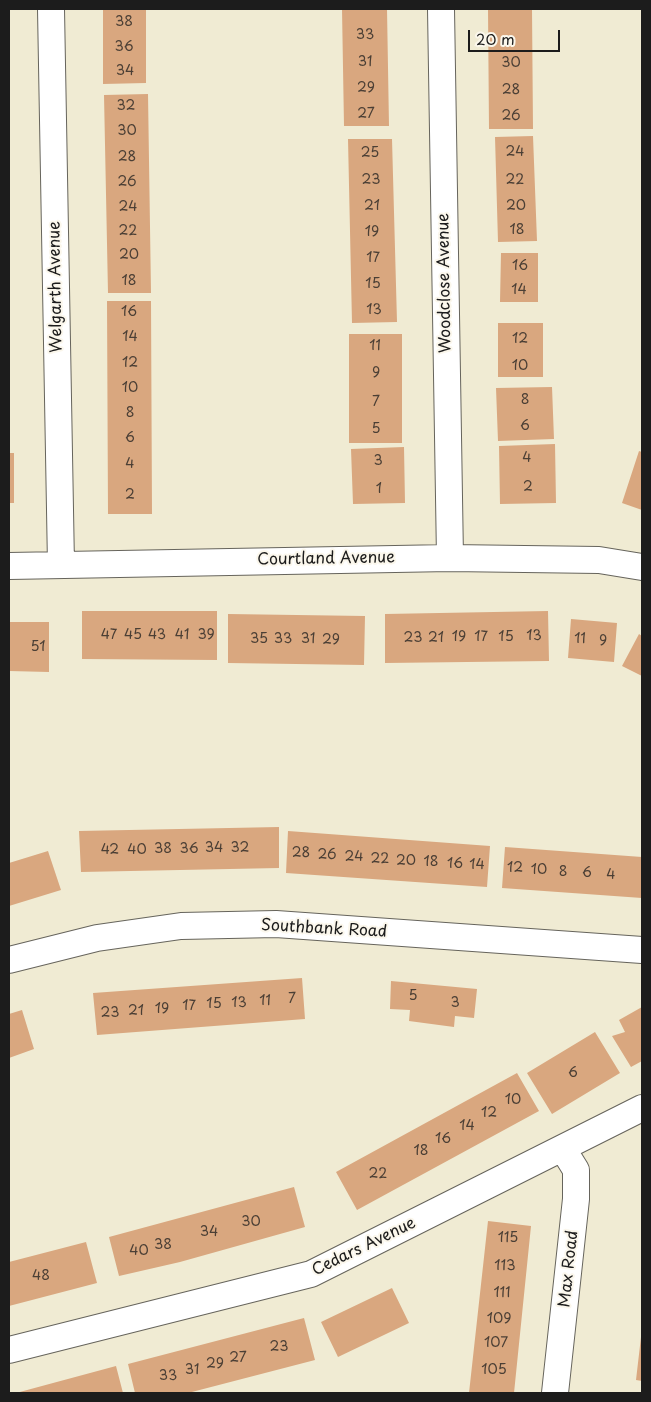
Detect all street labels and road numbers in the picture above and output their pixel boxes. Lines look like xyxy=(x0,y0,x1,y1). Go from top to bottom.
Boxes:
street label: Woodclose Avenue xyxy=(434,213,456,353)
street label: Welgarth Avenue xyxy=(45,221,67,353)
street label: Courtland Avenue xyxy=(257,548,395,570)
street label: Southbank Road xyxy=(261,916,387,942)
street label: Cedars Avenue xyxy=(309,1214,419,1280)
street label: Max Road xyxy=(555,1229,583,1309)

